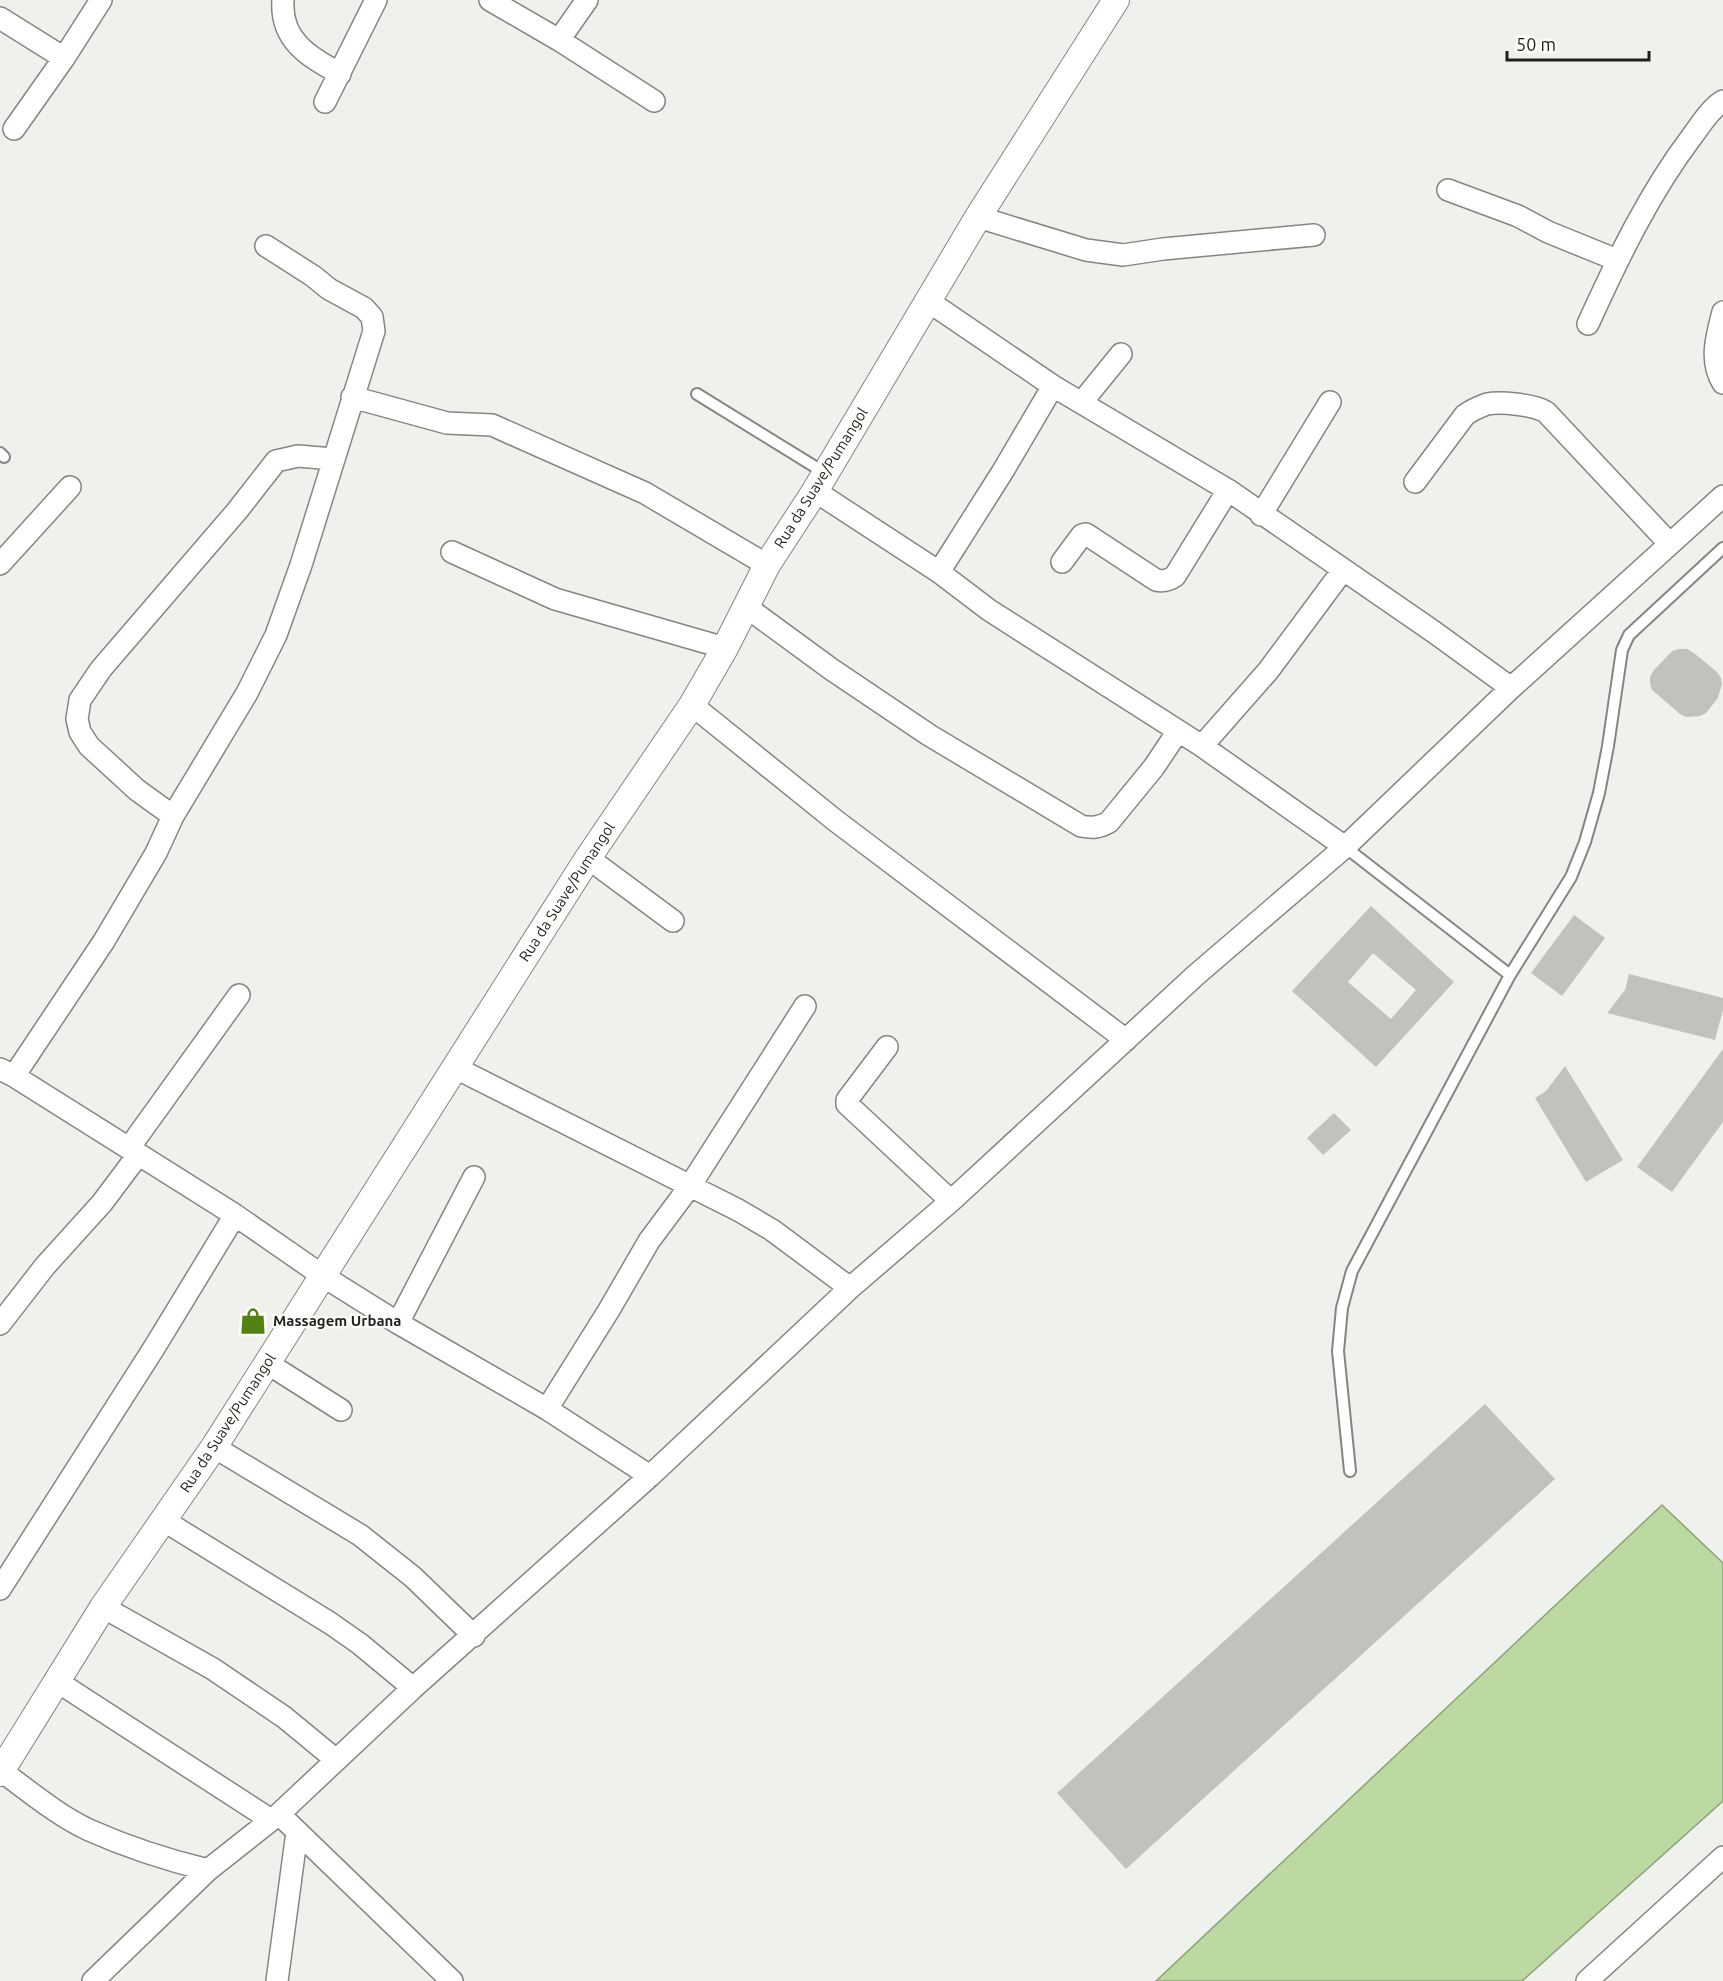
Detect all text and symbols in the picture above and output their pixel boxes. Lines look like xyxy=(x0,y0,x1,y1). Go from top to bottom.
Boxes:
scale bar xyxy=(1507,24,1650,62)
text: 50 m xyxy=(1516,34,1556,54)
street label: Rua da Suave/Pumangol xyxy=(770,404,871,551)
street label: Rua da Suave/Pumangol xyxy=(515,819,618,964)
shop icon: Massagem Urbana xyxy=(238,1306,268,1336)
place label: Massagem Urbana xyxy=(273,1312,402,1329)
street label: Rua da Suave/Pumangol xyxy=(176,1350,279,1495)

